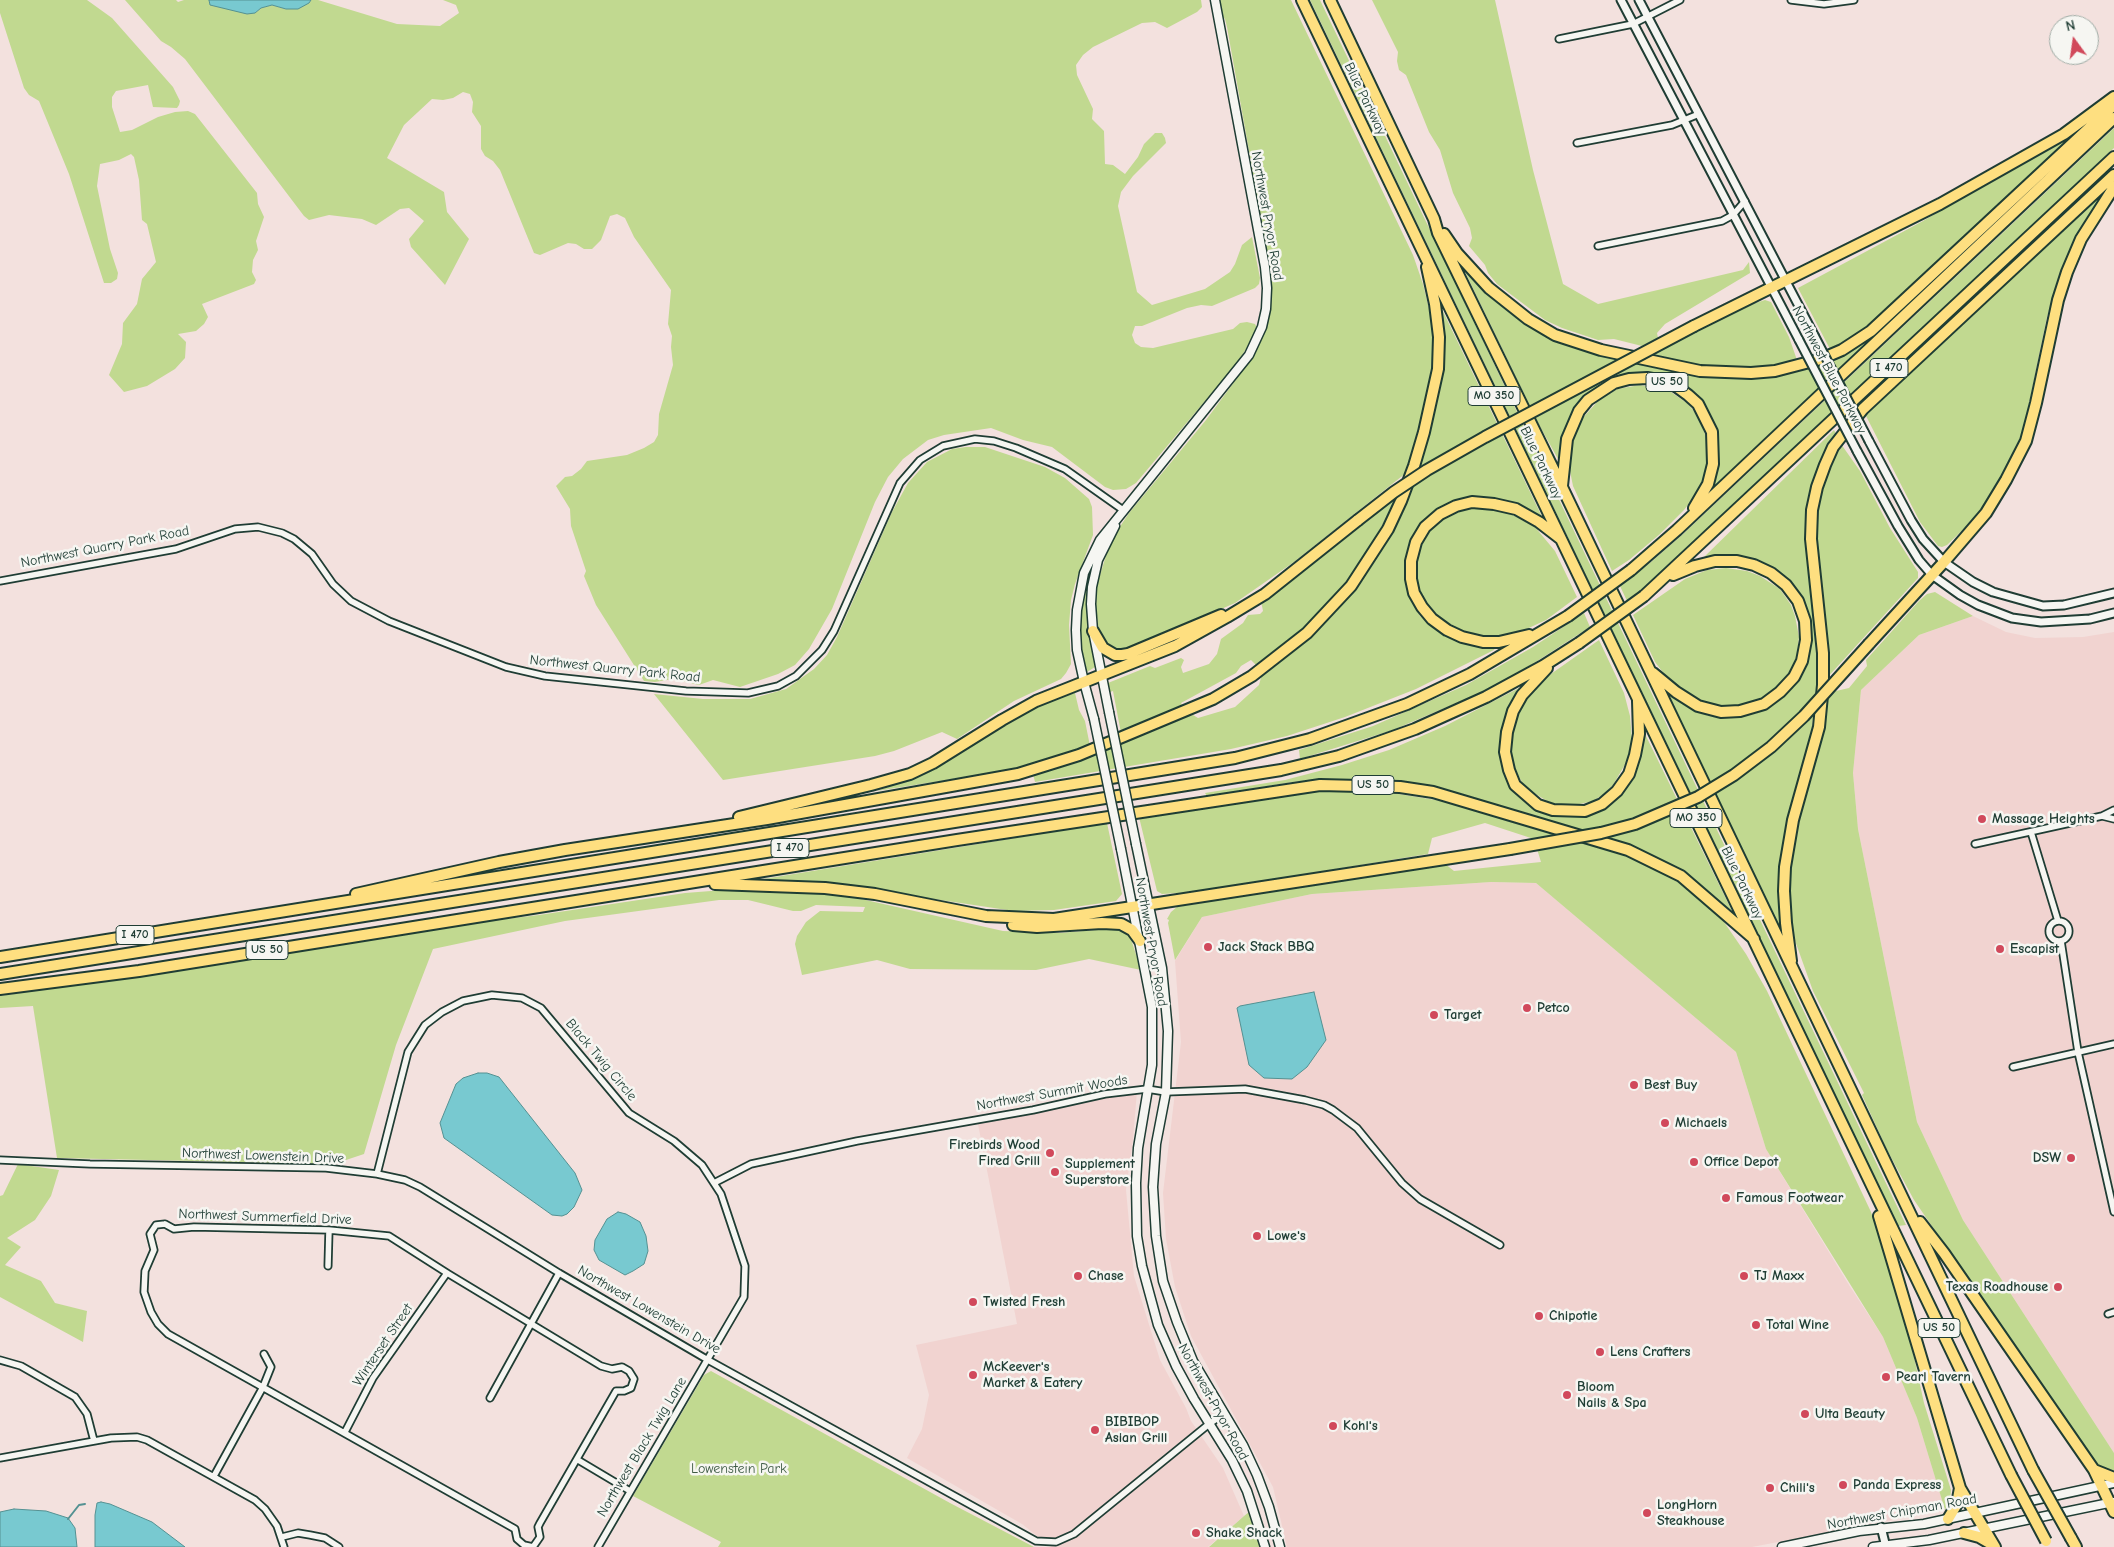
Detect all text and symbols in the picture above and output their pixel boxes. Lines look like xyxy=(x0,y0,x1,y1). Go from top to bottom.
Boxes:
north arrow xyxy=(2049,15,2099,65)
text: N xyxy=(2064,17,2077,35)
street label: Blue Parkway xyxy=(1340,60,1390,138)
street label: Northwest Pryor Road xyxy=(1247,150,1287,282)
street label: Northwest Blue Parkway xyxy=(1788,303,1870,437)
road number: I 470 xyxy=(1870,358,1908,378)
road number: US 50 xyxy=(1646,372,1688,392)
road number: MO 350 xyxy=(1468,386,1520,406)
street label: Blue Parkway xyxy=(1516,424,1566,502)
street label: Northwest Quarry Park Road xyxy=(19,522,191,572)
street label: Northwest Quarry Park Road xyxy=(529,652,701,686)
road number: US 50 xyxy=(1352,776,1394,794)
road number: MO 350 xyxy=(1670,808,1722,828)
place label: Massage Heights xyxy=(1992,811,2095,827)
marker: Massage Heights xyxy=(1976,813,1988,825)
road number: I 470 xyxy=(771,838,809,858)
street label: Blue Parkway xyxy=(1717,844,1767,922)
street label: Northwest Pryor Road xyxy=(1131,876,1171,1008)
road number: I 470 xyxy=(116,926,154,944)
place label: Jack Stack BBQ xyxy=(1218,939,1314,955)
road number: US 50 xyxy=(246,940,288,960)
marker: Jack Stack BBQ xyxy=(1202,941,1214,953)
place label: Escapist xyxy=(2010,941,2059,957)
marker: Escapist xyxy=(1994,943,2006,955)
place label: Petco xyxy=(1537,1000,1570,1016)
marker: Petco xyxy=(1521,1002,1533,1014)
place label: Target xyxy=(1444,1007,1482,1023)
marker: Target xyxy=(1428,1009,1440,1021)
street label: Black Twig Circle xyxy=(562,1016,640,1104)
street label: Northwest Summit Woods xyxy=(975,1071,1129,1115)
place label: Best Buy xyxy=(1644,1077,1697,1093)
marker: Best Buy xyxy=(1628,1079,1640,1091)
place label: Michaels xyxy=(1675,1115,1727,1131)
marker: Michaels xyxy=(1659,1117,1671,1129)
place label: Firebirds Wood Fired Grill xyxy=(949,1137,1040,1170)
street label: Northwest Lowenstein Drive xyxy=(182,1145,344,1167)
marker: Firebirds Wood Fired Grill xyxy=(1044,1147,1056,1159)
place label: DSW xyxy=(2033,1150,2061,1166)
marker: DSW xyxy=(2065,1152,2077,1164)
place label: Office Depot xyxy=(1704,1154,1778,1170)
place label: Supplement Superstore xyxy=(1065,1156,1135,1188)
marker: Office Depot xyxy=(1688,1156,1700,1168)
marker: Supplement Superstore xyxy=(1049,1166,1061,1178)
place label: Famous Footwear xyxy=(1736,1190,1843,1206)
marker: Famous Footwear xyxy=(1720,1192,1732,1204)
street label: Northwest Summerfield Drive xyxy=(178,1206,352,1228)
place label: Lowe's xyxy=(1267,1228,1306,1244)
marker: Lowe's xyxy=(1251,1230,1263,1242)
street label: Northwest Lowenstein Drive xyxy=(574,1262,724,1358)
place label: Chase xyxy=(1088,1268,1124,1284)
place label: TJ Maxx xyxy=(1754,1268,1804,1284)
marker: Chase xyxy=(1072,1270,1084,1282)
marker: TJ Maxx xyxy=(1738,1270,1750,1282)
place label: Texas Roadhouse xyxy=(1946,1279,2048,1295)
marker: Texas Roadhouse xyxy=(2052,1281,2064,1293)
place label: Twisted Fresh xyxy=(983,1294,1065,1310)
marker: Twisted Fresh xyxy=(967,1296,979,1308)
street label: Winterset Street xyxy=(349,1301,417,1389)
place label: Chipotle xyxy=(1549,1308,1597,1324)
marker: Chipotle xyxy=(1533,1310,1545,1322)
place label: Total Wine xyxy=(1766,1317,1829,1333)
marker: Total Wine xyxy=(1750,1319,1762,1331)
road number: US 50 xyxy=(1918,1319,1960,1338)
street label: Northwest Pryor Road xyxy=(1174,1341,1252,1463)
place label: Lens Crafters xyxy=(1610,1344,1691,1360)
marker: Lens Crafters xyxy=(1594,1346,1606,1358)
place label: McKeever's Market & Eatery xyxy=(983,1359,1082,1391)
marker: McKeever's Market & Eatery xyxy=(967,1369,979,1381)
place label: Pearl Tavern xyxy=(1896,1369,1971,1385)
marker: Pearl Tavern xyxy=(1880,1371,1892,1383)
street label: Northwest Black Twig Lane xyxy=(594,1374,690,1520)
place label: Bloom Nails & Spa xyxy=(1577,1379,1647,1411)
marker: Bloom Nails & Spa xyxy=(1561,1389,1573,1401)
place label: Ulta Beauty xyxy=(1815,1406,1885,1422)
marker: Ulta Beauty xyxy=(1799,1408,1811,1420)
place label: BIBIBOP Asian Grill xyxy=(1105,1414,1167,1446)
place label: Kohl's xyxy=(1343,1418,1378,1434)
marker: Kohl's xyxy=(1327,1420,1339,1432)
marker: BIBIBOP Asian Grill xyxy=(1089,1424,1101,1436)
park label: Lowenstein Park xyxy=(691,1461,787,1477)
place label: Panda Express xyxy=(1853,1477,1941,1493)
marker: Panda Express xyxy=(1837,1479,1849,1491)
place label: Chili's xyxy=(1780,1480,1815,1496)
marker: Chili's xyxy=(1764,1482,1776,1494)
street label: Northwest Chipman Road xyxy=(1826,1491,1978,1533)
place label: LongHorn Steakhouse xyxy=(1657,1497,1724,1530)
marker: LongHorn Steakhouse xyxy=(1641,1507,1653,1519)
place label: Shake Shack xyxy=(1206,1525,1282,1541)
marker: Shake Shack xyxy=(1190,1527,1202,1539)

